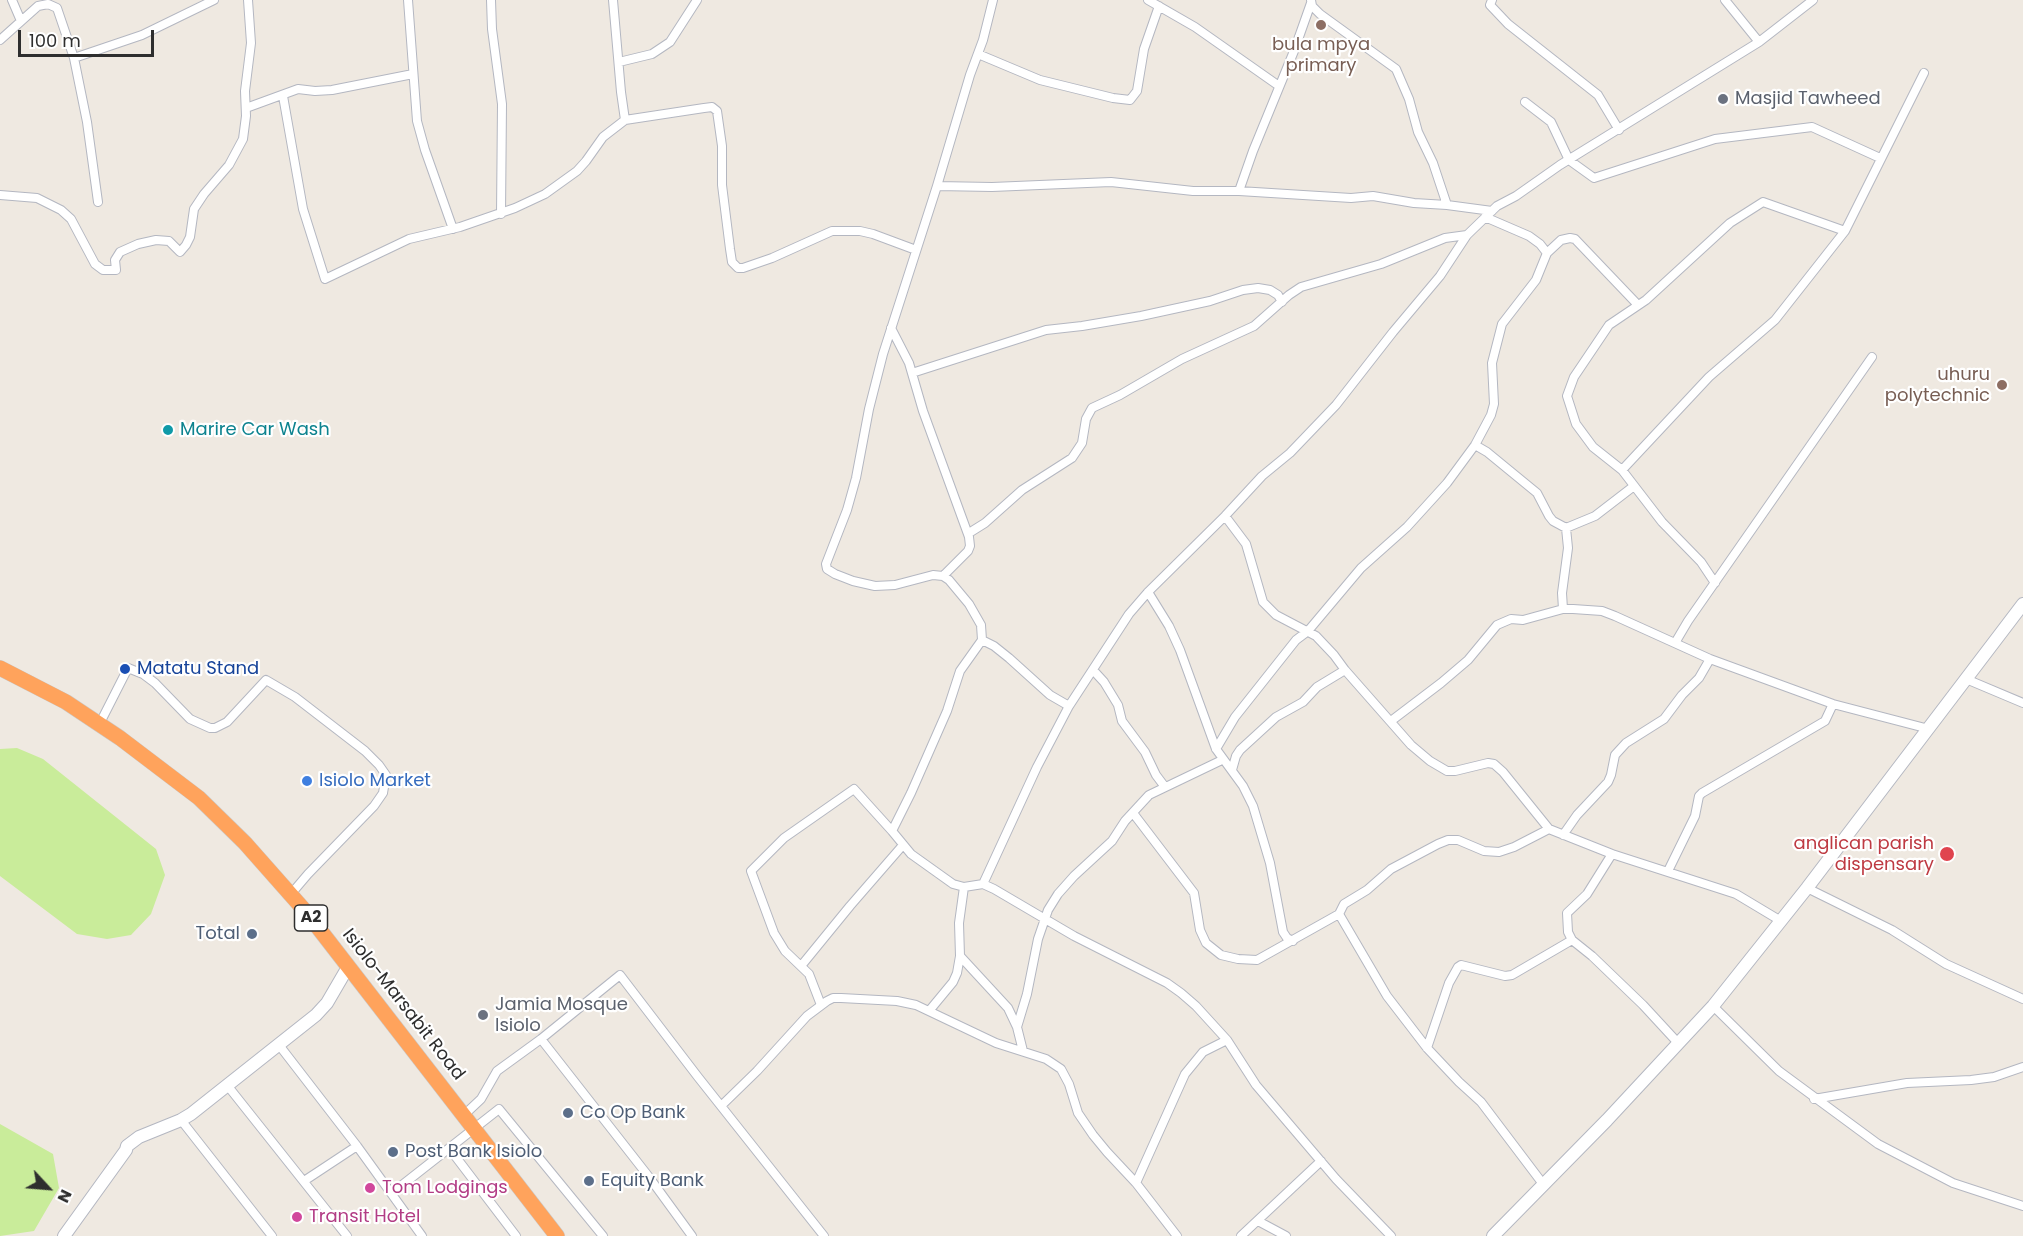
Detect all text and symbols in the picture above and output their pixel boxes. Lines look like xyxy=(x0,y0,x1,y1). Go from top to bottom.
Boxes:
scale bar xyxy=(21,18,158,56)
marker: bula mpya primary xyxy=(1314,18,1328,32)
text: 100 m xyxy=(29,28,81,53)
place label: bula mpya primary xyxy=(1272,34,1370,76)
place label: Masjid Tawheed xyxy=(1735,88,1881,110)
marker: Masjid Tawheed xyxy=(1716,92,1730,106)
place label: uhuru polytechnic xyxy=(1885,364,1990,406)
marker: uhuru polytechnic xyxy=(1995,378,2009,392)
place label: Marire Car Wash xyxy=(180,419,330,441)
marker: Marire Car Wash xyxy=(161,423,175,437)
place label: Matatu Stand xyxy=(137,658,259,680)
marker: Matatu Stand xyxy=(118,662,132,676)
place label: Isiolo Market xyxy=(319,770,431,792)
marker: Isiolo Market xyxy=(300,774,314,788)
place label: anglican parish dispensary xyxy=(1793,833,1934,876)
marker: anglican parish dispensary xyxy=(1938,845,1956,863)
road number: A2 xyxy=(294,905,328,931)
place label: Total xyxy=(196,923,240,945)
street label: Isiolo-Marsabit Road xyxy=(337,925,469,1085)
marker: Total xyxy=(245,927,259,941)
place label: Jamia Mosque Isiolo xyxy=(495,994,628,1036)
marker: Jamia Mosque Isiolo xyxy=(476,1008,490,1022)
place label: Co Op Bank xyxy=(580,1102,685,1124)
marker: Co Op Bank xyxy=(561,1106,575,1120)
place label: Post Bank Isiolo xyxy=(405,1141,542,1163)
marker: Post Bank Isiolo xyxy=(386,1145,400,1159)
north arrow xyxy=(18,1158,78,1218)
place label: Equity Bank xyxy=(601,1170,704,1192)
marker: Equity Bank xyxy=(582,1174,596,1188)
place label: Tom Lodgings xyxy=(382,1177,508,1199)
marker: Tom Lodgings xyxy=(363,1181,377,1195)
text: N xyxy=(52,1186,78,1207)
place label: Transit Hotel xyxy=(309,1206,420,1228)
marker: Transit Hotel xyxy=(290,1210,304,1224)

